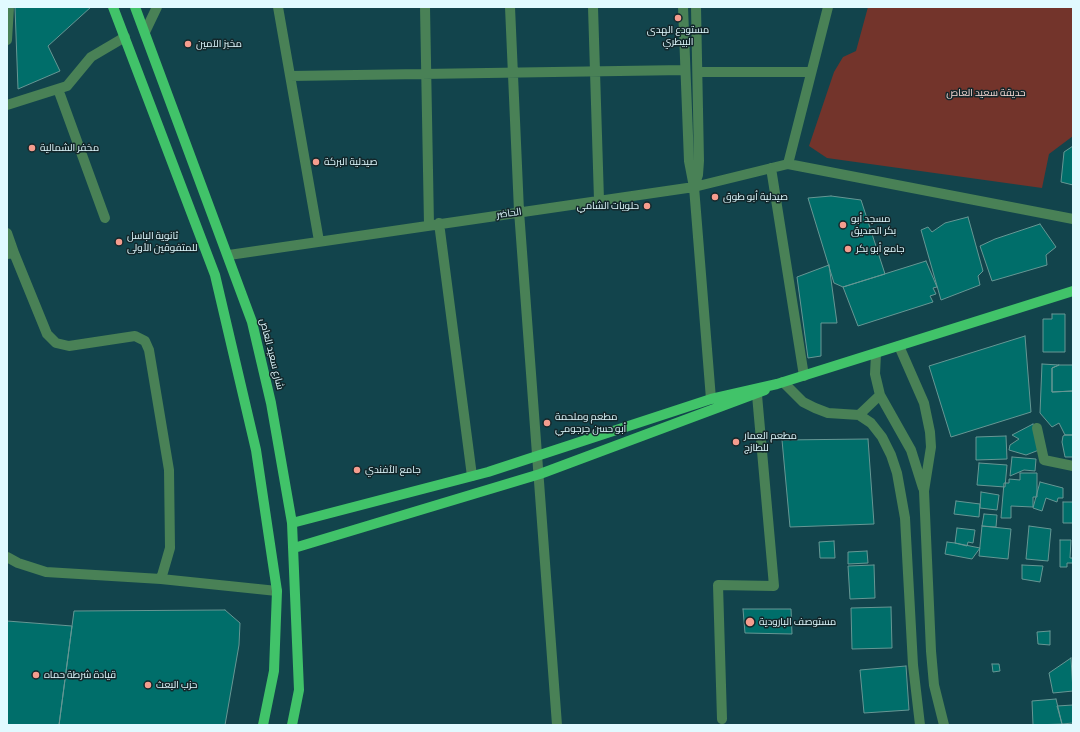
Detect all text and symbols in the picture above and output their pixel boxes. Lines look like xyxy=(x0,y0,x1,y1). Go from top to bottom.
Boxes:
marker: مستودع الهدى البيطري xyxy=(673,13,683,23)
place label: مستودع الهدى البيطري xyxy=(647,24,709,48)
place label: مخبز الآمين xyxy=(196,38,242,50)
marker: مخبز الآمين xyxy=(183,39,193,49)
park label: حديقة سعيد العاص xyxy=(946,87,1026,99)
place label: مخفر الشمالية xyxy=(40,142,99,154)
marker: مخفر الشمالية xyxy=(27,143,37,153)
place label: صيدلية البركة xyxy=(324,156,377,168)
marker: صيدلية البركة xyxy=(311,157,321,167)
place label: صيدلية أبو طوق xyxy=(723,191,788,203)
marker: صيدلية أبو طوق xyxy=(710,192,720,202)
place label: حلويات الشامي xyxy=(577,200,639,212)
marker: حلويات الشامي xyxy=(642,201,652,211)
street label: الحاضر xyxy=(496,205,522,221)
place label: مسجد أبو بكر الصديق xyxy=(851,213,896,236)
marker: مسجد أبو بكر الصديق xyxy=(838,220,848,230)
place label: ثانوية الباسل للمتفوقين الأولى xyxy=(127,230,197,254)
marker: ثانوية الباسل للمتفوقين الأولى xyxy=(114,237,124,247)
place label: جامع أبو بكر xyxy=(856,243,905,255)
marker: جامع أبو بكر xyxy=(843,244,853,254)
street label: شارع سعيد العاص xyxy=(257,317,287,391)
place label: مطعم وملحمة أبو حسن جرجومي xyxy=(555,411,626,434)
marker: مطعم وملحمة أبو حسن جرجومي xyxy=(542,418,552,428)
place label: مطعم العمار للطازج xyxy=(744,430,797,454)
marker: مطعم العمار للطازج xyxy=(731,437,741,447)
place label: جامع الأفندي xyxy=(365,464,421,476)
marker: جامع الأفندي xyxy=(352,465,362,475)
marker: مستوصف البارودية xyxy=(744,616,756,628)
place label: مستوصف البارودية xyxy=(759,616,836,628)
place label: قيادة شرطة حماه xyxy=(44,669,116,681)
marker: قيادة شرطة حماه xyxy=(31,670,41,680)
place label: حزب البعث xyxy=(156,679,197,691)
marker: حزب البعث xyxy=(143,680,153,690)

